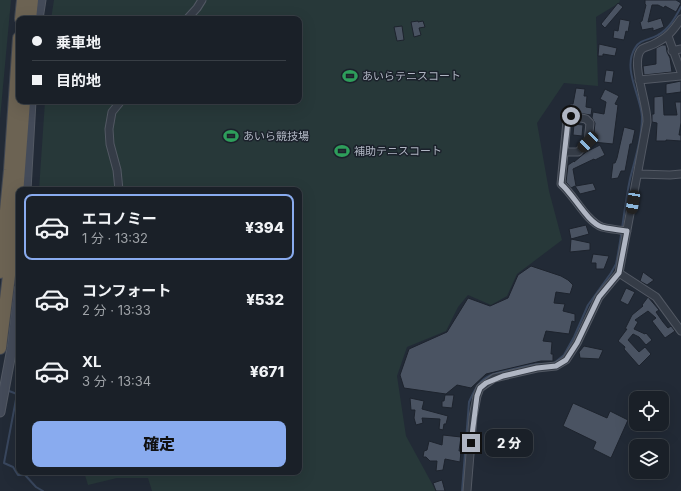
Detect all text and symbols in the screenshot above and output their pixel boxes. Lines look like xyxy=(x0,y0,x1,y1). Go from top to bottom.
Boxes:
text: 乗車地 xyxy=(56,33,101,52)
sports icon: あいらテニスコート xyxy=(341,67,359,85)
place label: あいらテニスコート xyxy=(362,69,461,83)
text: 目的地 xyxy=(56,71,101,90)
route start xyxy=(562,107,580,125)
sports icon: あいら競技場 xyxy=(222,127,240,145)
place label: あいら競技場 xyxy=(243,129,309,143)
car xyxy=(575,129,601,155)
sports icon: 補助テニスコート xyxy=(333,142,351,160)
place label: 補助テニスコート xyxy=(354,144,442,158)
car xyxy=(625,189,641,215)
icon: car xyxy=(34,209,70,245)
text: エコノミー xyxy=(82,209,157,228)
text: ¥394 xyxy=(245,218,284,237)
text: 1 分 · 13:32 xyxy=(82,230,148,246)
icon: car xyxy=(34,281,70,317)
text: コンフォート xyxy=(82,281,172,300)
text: ¥532 xyxy=(246,290,284,309)
text: 2 分 · 13:33 xyxy=(82,302,151,318)
text: XL xyxy=(82,352,102,371)
icon: car xyxy=(34,353,70,389)
text: ¥671 xyxy=(250,362,284,381)
text: 3 分 · 13:34 xyxy=(82,373,151,389)
map controls xyxy=(629,391,669,479)
button: locate xyxy=(629,391,669,431)
button: 確定 xyxy=(32,421,286,467)
callout: 2 分 xyxy=(485,429,533,457)
route end xyxy=(462,434,480,452)
text: 2 分 xyxy=(497,435,521,451)
button: layers xyxy=(629,439,669,479)

